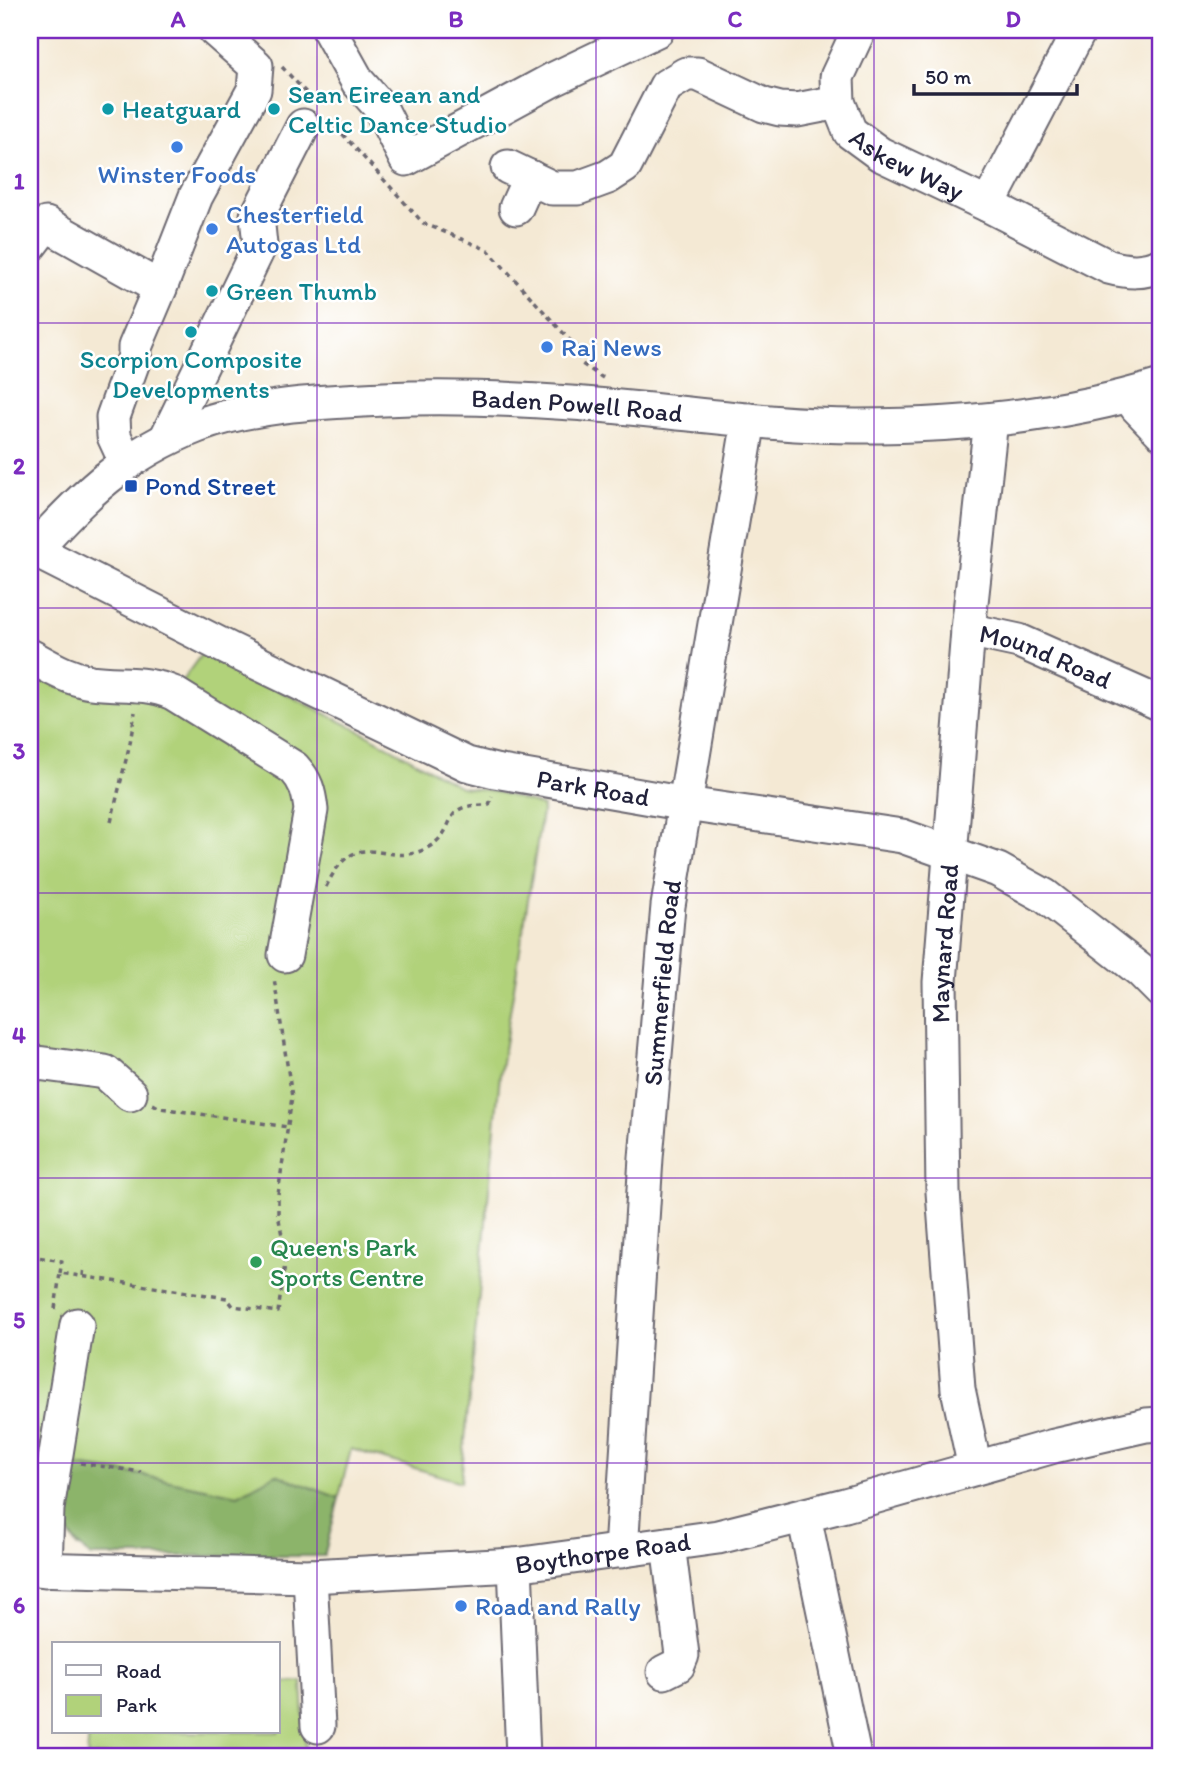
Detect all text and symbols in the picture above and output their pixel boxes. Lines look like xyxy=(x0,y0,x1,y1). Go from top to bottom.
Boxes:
text: A xyxy=(170,5,186,33)
text: B xyxy=(449,5,464,33)
text: C xyxy=(728,5,743,33)
text: D xyxy=(1005,5,1021,33)
scale bar xyxy=(914,52,1077,96)
text: 50 m xyxy=(925,64,972,89)
place label: Sean Eireean and Celtic Dance Studio xyxy=(288,78,507,140)
place label: Heatguard xyxy=(122,93,241,125)
marker: Heatguard xyxy=(100,101,116,117)
marker: Sean Eireean and Celtic Dance Studio xyxy=(266,101,282,117)
street label: Askew Way xyxy=(843,121,969,207)
marker: Winster Foods xyxy=(169,139,185,155)
place label: Winster Foods xyxy=(98,158,256,190)
text: 1 xyxy=(14,167,25,195)
place label: Chesterfield Autogas Ltd xyxy=(226,198,364,260)
marker: Chesterfield Autogas Ltd xyxy=(204,221,220,237)
place label: Green Thumb xyxy=(226,275,377,307)
marker: Green Thumb xyxy=(204,283,220,299)
marker: Scorpion Composite Developments xyxy=(183,324,199,340)
place label: Raj News xyxy=(561,331,662,363)
marker: Raj News xyxy=(539,339,555,355)
place label: Scorpion Composite Developments xyxy=(80,343,302,405)
street label: Baden Powell Road xyxy=(471,382,684,429)
text: 2 xyxy=(13,452,26,480)
place label: Pond Street xyxy=(145,470,276,502)
marker: Pond Street xyxy=(123,478,139,494)
street label: Mound Road xyxy=(977,617,1117,696)
text: 3 xyxy=(13,737,26,765)
street label: Park Road xyxy=(534,762,652,813)
street label: Maynard Road xyxy=(924,863,965,1023)
street label: Summerfield Road xyxy=(636,877,688,1087)
text: 4 xyxy=(12,1021,26,1049)
place label: Queen's Park Sports Centre xyxy=(270,1231,424,1293)
marker: Queen's Park Sports Centre xyxy=(248,1254,264,1270)
text: 5 xyxy=(13,1306,25,1334)
street label: Boythorpe Road xyxy=(513,1525,692,1581)
place label: Road and Rally xyxy=(475,1590,640,1622)
text: 6 xyxy=(13,1591,25,1619)
marker: Road and Rally xyxy=(453,1598,469,1614)
legend xyxy=(52,1642,280,1734)
text: Road xyxy=(116,1658,162,1683)
text: Park xyxy=(116,1692,158,1717)

